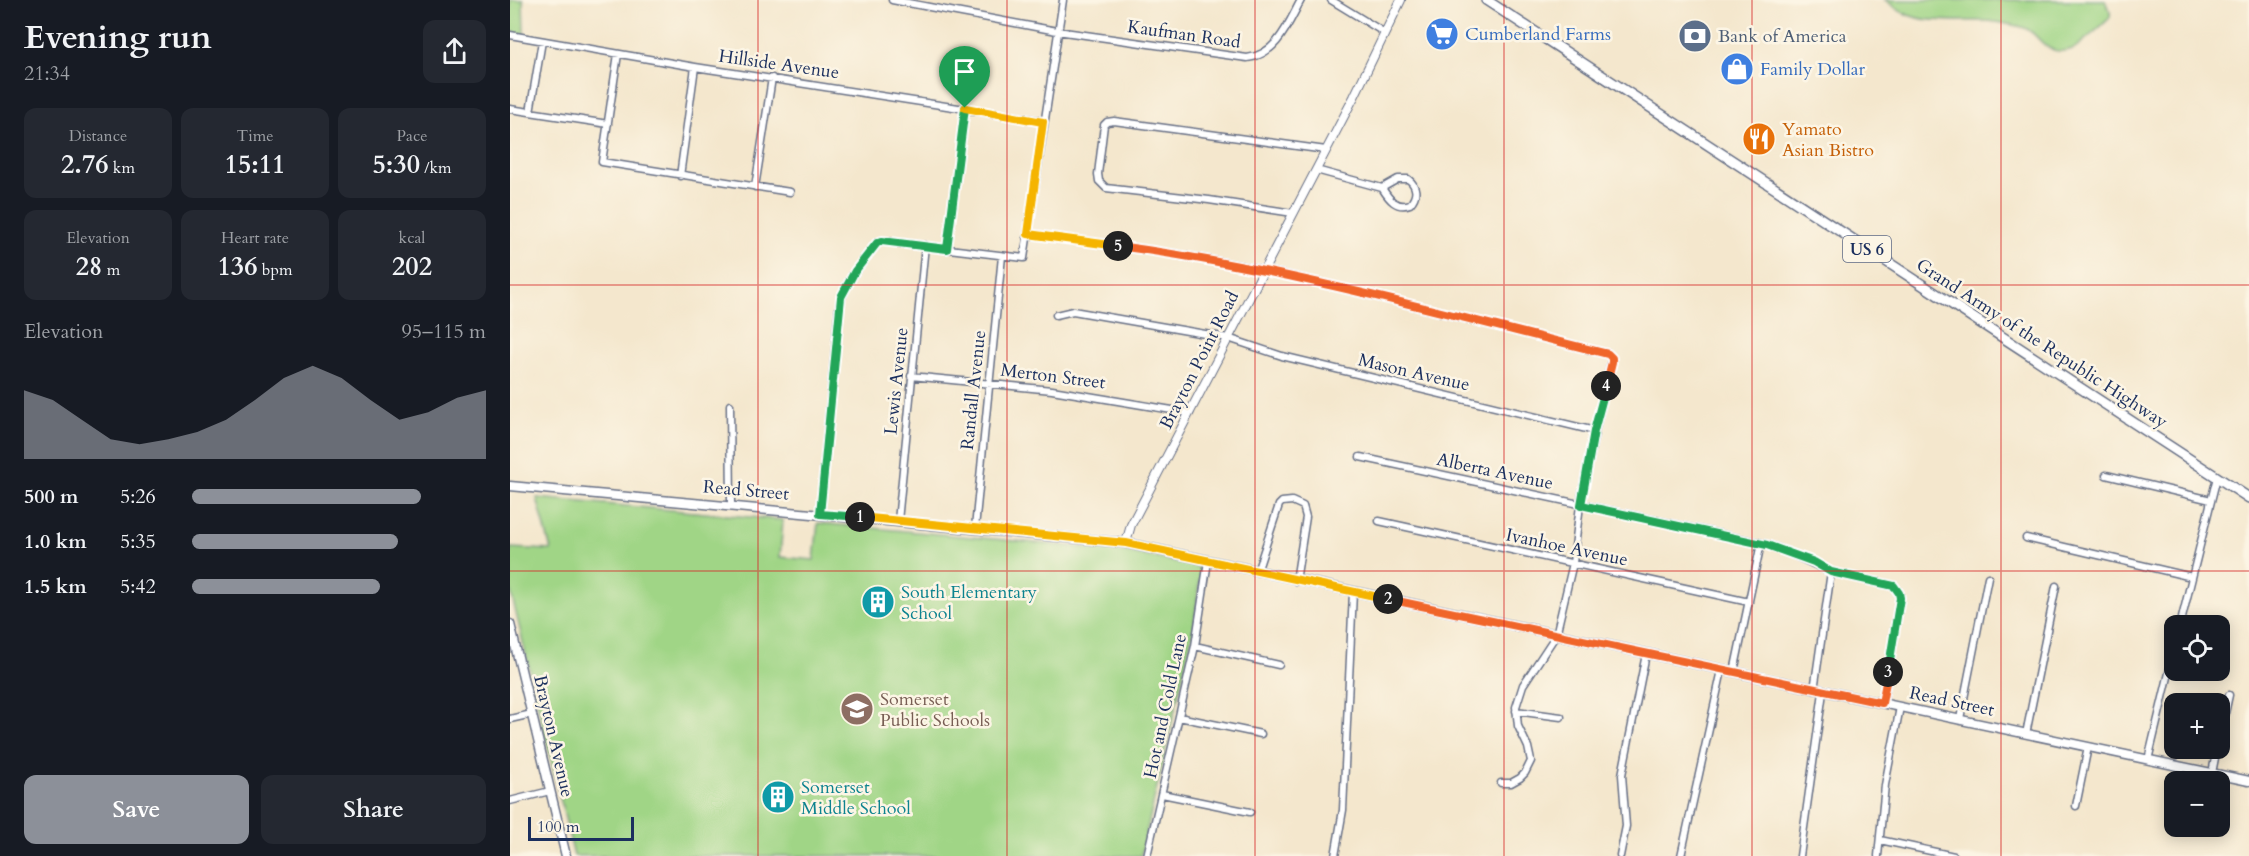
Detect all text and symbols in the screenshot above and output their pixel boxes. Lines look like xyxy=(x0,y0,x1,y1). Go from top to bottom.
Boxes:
street label: Kaufman Road xyxy=(1126,14,1243,55)
text: Evening run xyxy=(24,15,212,60)
supermarket icon: Cumberland Farms xyxy=(1424,16,1460,52)
bank icon: Bank of America xyxy=(1677,18,1713,54)
button: share xyxy=(423,20,486,83)
place label: Cumberland Farms xyxy=(1465,22,1611,47)
place label: Bank of America xyxy=(1718,24,1847,49)
street label: Hillside Avenue xyxy=(717,44,841,85)
pin xyxy=(939,46,990,108)
shop icon: Family Dollar xyxy=(1719,51,1755,87)
icon: arrive xyxy=(948,55,981,88)
place label: Family Dollar xyxy=(1760,57,1866,82)
text: 21:34 xyxy=(24,60,70,87)
place label: Yamato Asian Bistro xyxy=(1782,117,1874,163)
restaurant icon: Yamato Asian Bistro xyxy=(1741,121,1777,157)
text: Distance xyxy=(69,125,127,147)
text: Time xyxy=(236,125,274,147)
text: Pace xyxy=(397,125,427,147)
text: 2.76 xyxy=(61,147,109,182)
text: 15:11 xyxy=(225,147,285,182)
text: 5:30 xyxy=(372,147,420,182)
text: km xyxy=(109,157,135,179)
text: /km xyxy=(420,157,452,179)
text: Elevation xyxy=(66,227,130,249)
text: Heart rate xyxy=(221,227,289,249)
text: kcal xyxy=(399,227,425,249)
pin: 5 xyxy=(1103,231,1133,261)
text: 5 xyxy=(1114,235,1122,257)
road number: US 6 xyxy=(1843,236,1891,262)
text: 28 xyxy=(76,249,102,284)
text: 136 xyxy=(218,249,258,284)
text: 202 xyxy=(392,249,432,284)
street label: Grand Army of the Republic Highway xyxy=(1911,253,2173,435)
text: m xyxy=(102,259,120,281)
text: bpm xyxy=(258,259,292,281)
street label: Brayton Point Road xyxy=(1154,286,1245,434)
text: Elevation xyxy=(24,318,103,345)
text: 95–115 m xyxy=(401,318,486,345)
street label: Lewis Avenue xyxy=(878,326,915,436)
street label: Randall Avenue xyxy=(955,329,992,451)
street label: Mason Avenue xyxy=(1356,347,1472,397)
street label: Merton Street xyxy=(999,358,1107,395)
pin: 4 xyxy=(1591,371,1621,401)
text: 4 xyxy=(1602,375,1610,397)
street label: Alberta Avenue xyxy=(1434,447,1555,496)
street label: Read Street xyxy=(702,474,790,507)
text: 500 m xyxy=(24,483,79,510)
text: 5:26 xyxy=(120,483,156,510)
pin: 1 xyxy=(845,502,875,532)
text: 1 xyxy=(856,506,864,528)
street label: Ivanhoe Avenue xyxy=(1504,522,1630,573)
text: 1.0 km xyxy=(24,528,87,555)
text: 5:35 xyxy=(120,528,156,555)
text: 1.5 km xyxy=(24,573,87,600)
text: 5:42 xyxy=(120,573,156,600)
place label: South Elementary School xyxy=(901,580,1038,626)
building icon: South Elementary School xyxy=(860,584,896,620)
pin: 2 xyxy=(1373,584,1403,614)
text: 2 xyxy=(1384,588,1392,610)
map controls xyxy=(2164,615,2230,837)
button: locate xyxy=(2164,615,2230,681)
street label: Hot and Cold Lane xyxy=(1138,631,1193,781)
pin: 3 xyxy=(1873,657,1903,687)
text: 3 xyxy=(1884,661,1892,683)
street label: Brayton Avenue xyxy=(527,672,580,800)
street label: Read Street xyxy=(1907,680,1997,723)
place label: Somerset Public Schools xyxy=(880,687,990,733)
school or university icon: Somerset Public Schools xyxy=(839,691,875,727)
button: + xyxy=(2164,693,2230,759)
button: − xyxy=(2164,771,2230,837)
button: Save xyxy=(24,775,249,844)
button: Share xyxy=(261,775,486,844)
place label: Somerset Middle School xyxy=(801,775,911,821)
building icon: Somerset Middle School xyxy=(760,779,796,815)
scale bar xyxy=(528,814,634,842)
text: 100 m xyxy=(537,816,579,838)

